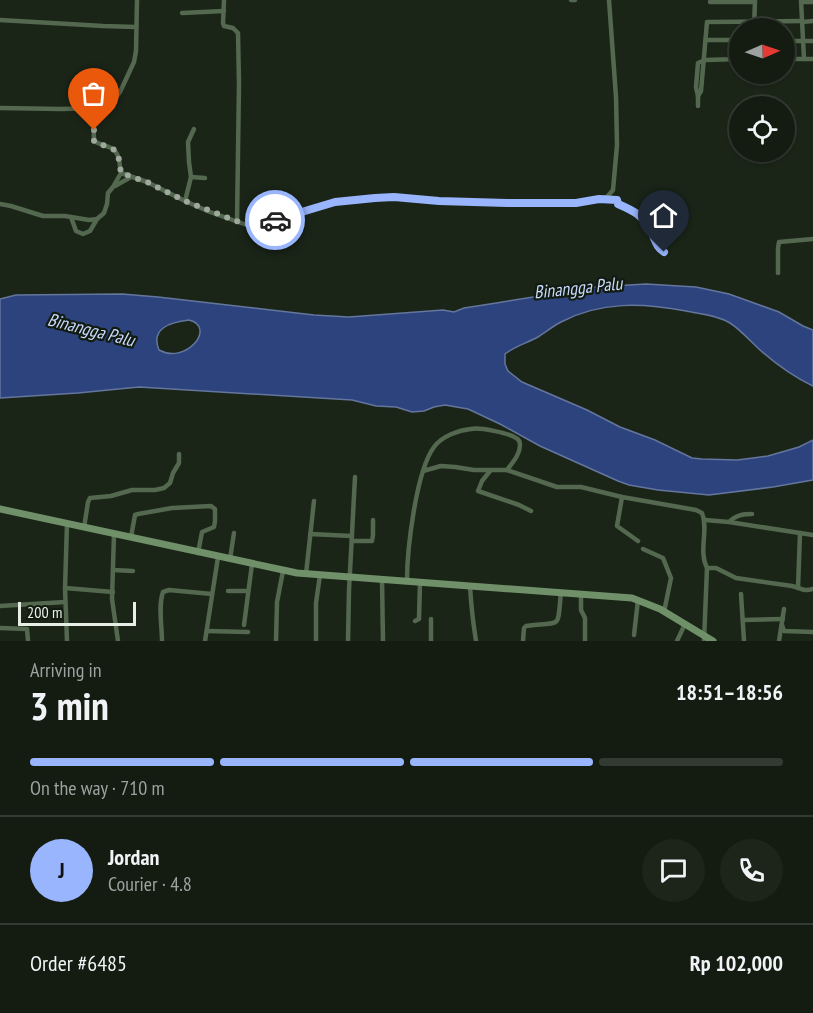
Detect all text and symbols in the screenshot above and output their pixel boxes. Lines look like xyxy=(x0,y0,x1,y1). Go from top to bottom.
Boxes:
north arrow xyxy=(729,18,795,84)
map controls xyxy=(729,18,795,162)
pin xyxy=(68,68,119,130)
icon: bag xyxy=(77,77,110,110)
button: locate xyxy=(729,96,795,162)
courier xyxy=(245,190,305,250)
pin xyxy=(638,190,689,252)
icon: home xyxy=(647,199,680,232)
icon: car xyxy=(259,204,292,237)
water label: Binangga Palu xyxy=(533,271,624,304)
water label: Binangga Palu xyxy=(45,308,138,352)
scale bar xyxy=(18,599,136,626)
text: 200 m xyxy=(27,602,62,622)
text: Arriving in xyxy=(30,657,102,683)
text: 18:51–18:56 xyxy=(676,678,783,706)
text: 3 min xyxy=(30,680,109,731)
text: On the way · 710 m xyxy=(30,775,165,801)
button: chat xyxy=(642,839,705,902)
button: phone xyxy=(720,839,783,902)
text: Jordan xyxy=(108,843,159,871)
text: J xyxy=(58,856,65,884)
text: Courier · 4.8 xyxy=(108,871,192,897)
text: Order #6485 xyxy=(30,949,127,977)
text: Rp 102,000 xyxy=(690,949,783,977)

